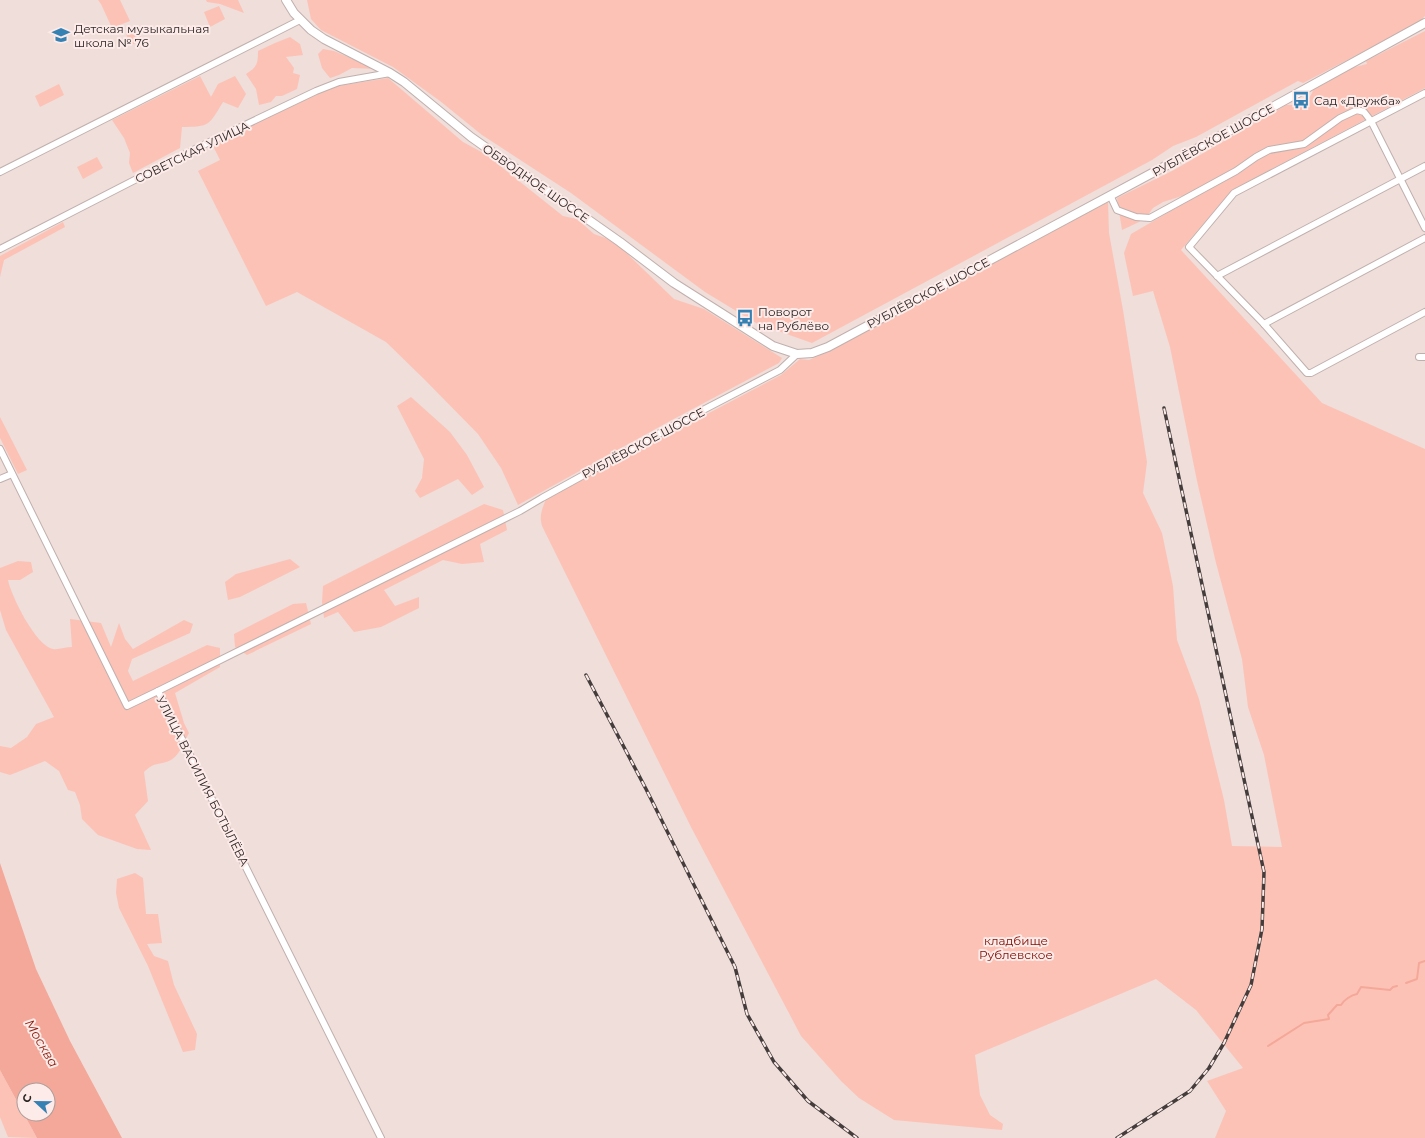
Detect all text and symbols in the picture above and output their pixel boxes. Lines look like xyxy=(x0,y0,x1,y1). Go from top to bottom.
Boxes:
place label: Детская музыкальная школа № 76 xyxy=(74,21,209,50)
school or university icon: Детская музыкальная школа № 76 xyxy=(51,25,71,45)
bus stop icon: Сад «Дружба» xyxy=(1291,90,1311,110)
place label: Сад «Дружба» xyxy=(1314,93,1401,108)
street label: РУБЛЁВСКОЕ ШОССЕ xyxy=(1149,100,1277,180)
street label: СОВЕТСКАЯ УЛИЦА xyxy=(132,118,252,186)
street label: ОБВОДНОЕ ШОССЕ xyxy=(480,141,592,225)
street label: РУБЛЁВСКОЕ ШОССЕ xyxy=(864,254,992,332)
place label: Поворот на Рублёво xyxy=(758,304,829,333)
bus stop icon: Поворот на Рублёво xyxy=(735,308,755,328)
street label: РУБЛЁВСКОЕ ШОССЕ xyxy=(579,404,707,482)
street label: УЛИЦА ВАСИЛИЯ БОТЫЛЁВА xyxy=(153,693,253,869)
park label: кладбище Рублевское xyxy=(979,933,1053,962)
water label: Москва xyxy=(22,1016,62,1070)
north arrow xyxy=(16,1082,56,1122)
text: С xyxy=(19,1092,35,1105)

